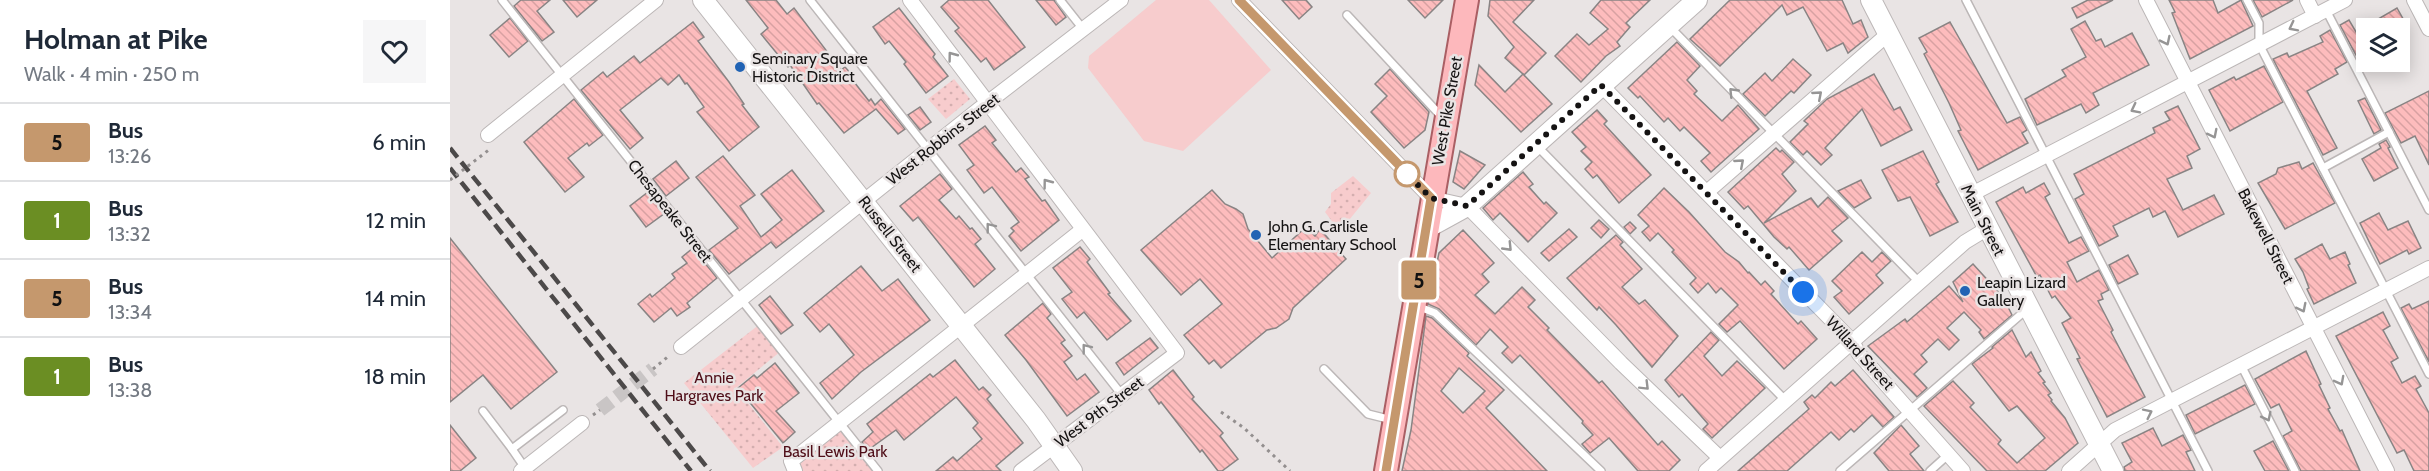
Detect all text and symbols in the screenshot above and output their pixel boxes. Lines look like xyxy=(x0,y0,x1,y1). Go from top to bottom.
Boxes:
map controls xyxy=(2356,18,2410,72)
button: layers xyxy=(2356,18,2410,72)
button: heart xyxy=(363,20,426,83)
one-way arrow xyxy=(2289,20,2299,31)
text: Holman at Pike xyxy=(24,22,208,56)
one-way arrow xyxy=(2159,35,2171,46)
place label: Seminary Square Historic District xyxy=(752,49,868,86)
one-way arrow xyxy=(949,52,960,63)
street label: West Pike Street xyxy=(1428,54,1466,167)
marker: Seminary Square Historic District xyxy=(733,60,747,74)
text: Walk · 4 min · 250 m xyxy=(24,62,199,86)
one-way arrow xyxy=(1729,88,1740,98)
street label: West Robbins Street xyxy=(883,89,1004,189)
one-way arrow xyxy=(1811,91,1822,102)
one-way arrow xyxy=(2130,102,2141,113)
text: Bus xyxy=(108,117,143,144)
one-way arrow xyxy=(2206,128,2218,139)
text: 6 min xyxy=(372,129,426,156)
text: 5 xyxy=(51,130,63,155)
text: 13:26 xyxy=(108,144,151,168)
street label: Chesapeake Street xyxy=(624,156,716,267)
one-way arrow xyxy=(1733,159,1744,170)
unlabelled marker xyxy=(1394,161,1420,187)
one-way arrow xyxy=(1043,178,1054,189)
street label: Main Street xyxy=(1957,181,2009,259)
street label: Bakewell Street xyxy=(2234,185,2298,287)
street label: Russell Street xyxy=(854,192,926,276)
text: Bus xyxy=(108,195,143,222)
text: 12 min xyxy=(366,207,426,234)
text: 1 xyxy=(53,208,61,233)
place label: John G. Carlisle Elementary School xyxy=(1267,217,1396,254)
text: 13:32 xyxy=(108,222,151,246)
one-way arrow xyxy=(986,223,997,234)
marker: John G. Carlisle Elementary School xyxy=(1249,228,1263,242)
one-way arrow xyxy=(1501,241,1512,251)
line badge: 5 xyxy=(1400,260,1438,300)
text: 5 xyxy=(1413,268,1425,293)
text: Bus xyxy=(108,273,143,300)
place label: Leapin Lizard Gallery xyxy=(1977,273,2066,310)
your location xyxy=(1788,277,1818,307)
marker: Leapin Lizard Gallery xyxy=(1958,284,1972,298)
text: 14 min xyxy=(365,285,426,312)
text: 5 xyxy=(51,286,63,311)
text: 13:34 xyxy=(108,300,152,324)
one-way arrow xyxy=(2295,301,2307,312)
street label: Willard Street xyxy=(1822,312,1898,394)
one-way arrow xyxy=(1083,344,1094,355)
text: Bus xyxy=(108,351,143,378)
text: 18 min xyxy=(364,363,426,390)
text: 1 xyxy=(53,364,61,389)
park label: Annie Hargraves Park xyxy=(664,368,764,405)
street label: West 9th Street xyxy=(1051,372,1148,452)
one-way arrow xyxy=(2333,374,2344,385)
text: 13:38 xyxy=(108,378,152,402)
one-way arrow xyxy=(1637,379,1648,390)
one-way arrow xyxy=(2142,409,2153,421)
one-way arrow xyxy=(2260,410,2272,421)
park label: Basil Lewis Park xyxy=(783,442,888,461)

